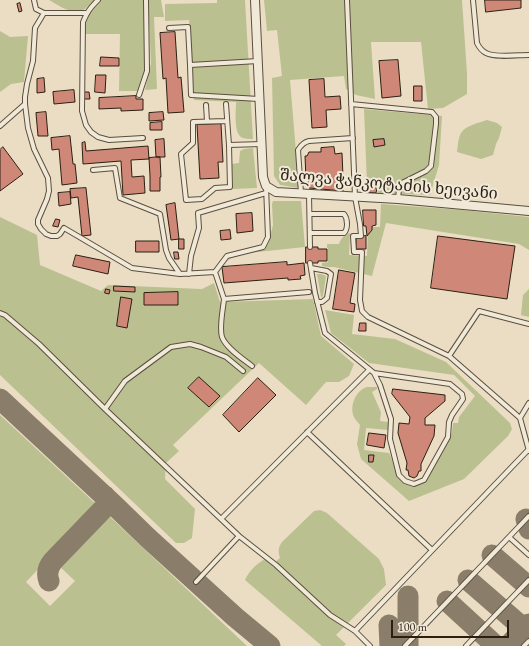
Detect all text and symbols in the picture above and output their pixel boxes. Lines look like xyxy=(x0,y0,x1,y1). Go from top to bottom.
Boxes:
street label: შალვა ჭანკოტაძის ხეივანი xyxy=(279,166,499,204)
scale bar xyxy=(393,612,511,638)
text: 100 m xyxy=(398,619,427,635)

